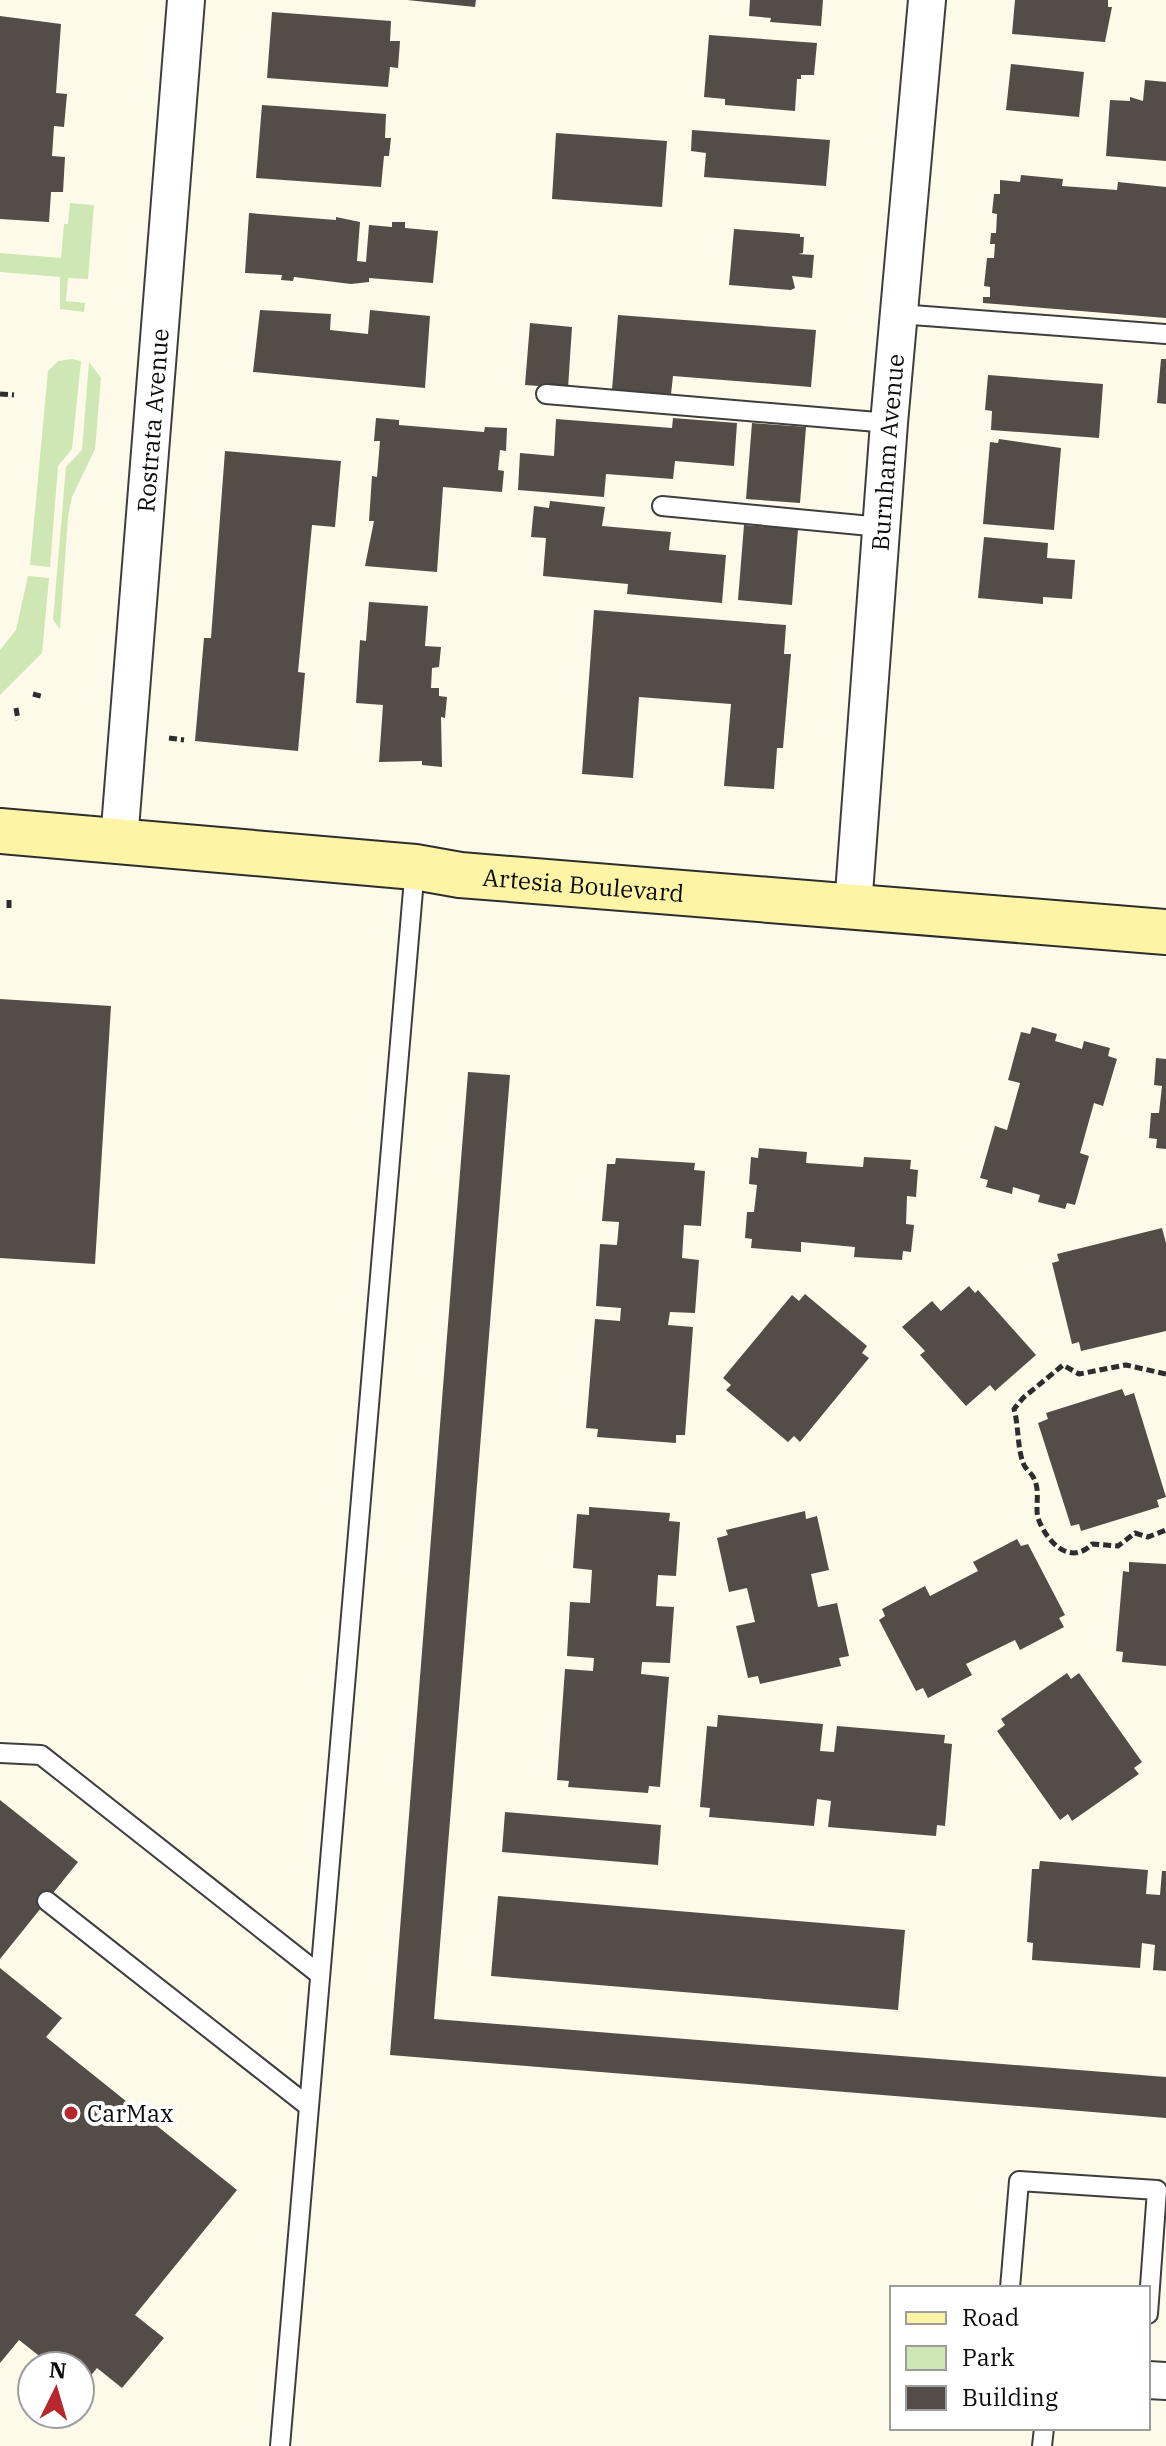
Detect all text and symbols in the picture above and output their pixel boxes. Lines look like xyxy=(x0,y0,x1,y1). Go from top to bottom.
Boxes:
street label: Rostrata Avenue xyxy=(129,327,176,514)
street label: Burnham Avenue xyxy=(864,352,911,552)
street label: Artesia Boulevard xyxy=(481,861,685,909)
place label: CarMax xyxy=(87,2097,174,2129)
marker: CarMax xyxy=(62,2104,80,2122)
legend xyxy=(890,2286,1150,2430)
text: Road xyxy=(962,2301,1019,2333)
text: Park xyxy=(962,2341,1014,2373)
north arrow xyxy=(16,2350,96,2430)
text: N xyxy=(48,2354,68,2385)
text: Building xyxy=(962,2381,1058,2413)

